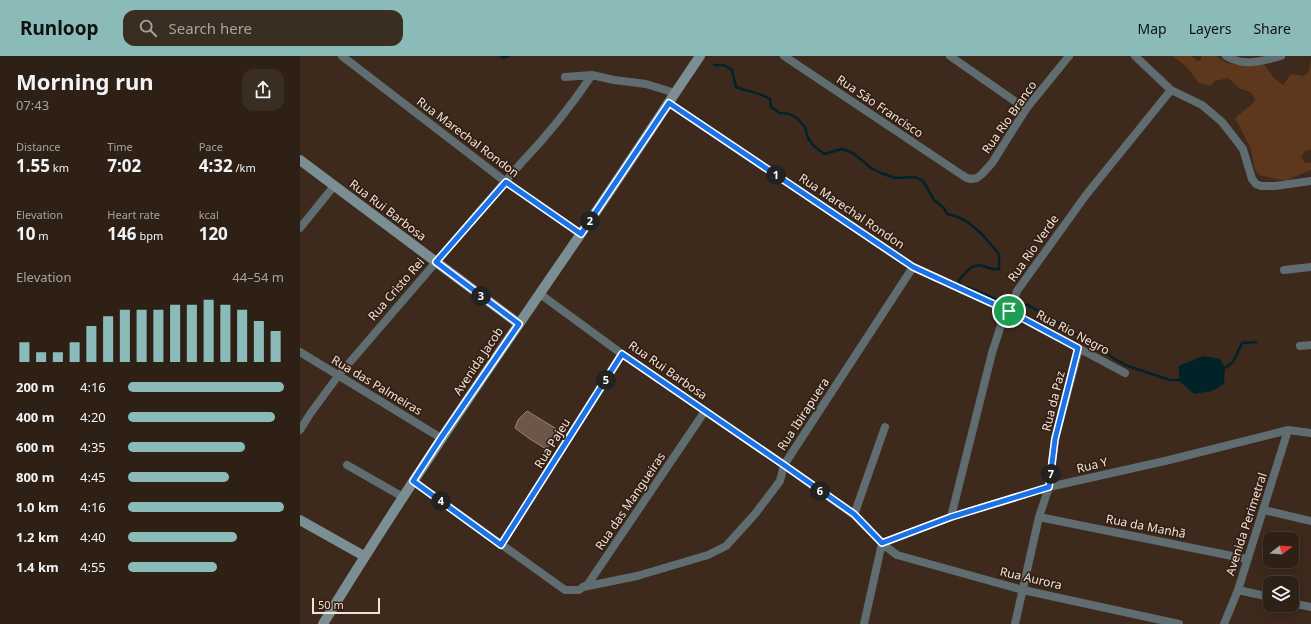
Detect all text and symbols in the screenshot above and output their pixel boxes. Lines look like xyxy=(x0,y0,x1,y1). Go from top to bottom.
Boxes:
search box xyxy=(123,10,403,46)
text: Runloop xyxy=(20,15,99,41)
icon: search xyxy=(137,17,159,39)
text: Search here xyxy=(169,18,252,38)
text: Map xyxy=(1138,19,1167,38)
text: Layers xyxy=(1189,19,1231,38)
text: Share xyxy=(1253,19,1291,38)
text: Morning run xyxy=(16,66,154,96)
button: share xyxy=(242,69,284,111)
street label: Rua São Francisco xyxy=(833,71,927,141)
street label: Rua Rio Branco xyxy=(978,77,1040,157)
street label: Rua Marechal Rondon xyxy=(413,93,523,181)
text: 07:43 xyxy=(16,96,49,114)
text: Distance xyxy=(16,139,61,154)
text: Time xyxy=(107,139,133,154)
text: Pace xyxy=(199,139,223,154)
text: 1.55 xyxy=(16,154,50,177)
text: 7:02 xyxy=(107,154,141,177)
text: 4:32 xyxy=(199,154,233,177)
text: km xyxy=(50,160,69,175)
text: /km xyxy=(233,160,256,175)
pin: 1 xyxy=(766,165,786,185)
text: 1 xyxy=(773,167,779,182)
street label: Rua Marechal Rondon xyxy=(796,169,908,253)
street label: Rua Rui Barbosa xyxy=(346,175,430,245)
text: Elevation xyxy=(16,207,63,222)
text: Heart rate xyxy=(107,207,160,222)
text: kcal xyxy=(199,207,219,222)
pin: 2 xyxy=(580,211,600,231)
street label: Rua Rio Verde xyxy=(1004,211,1063,285)
text: 2 xyxy=(587,213,593,228)
text: 10 xyxy=(16,222,35,245)
text: 146 xyxy=(107,222,137,245)
text: 120 xyxy=(199,222,228,245)
text: m xyxy=(35,228,49,243)
text: bpm xyxy=(137,228,163,243)
street label: Rua Cristo Rei xyxy=(364,254,428,324)
text: Elevation xyxy=(16,268,72,286)
text: 44–54 m xyxy=(232,268,284,286)
pin: 3 xyxy=(471,286,491,306)
text: 3 xyxy=(478,288,484,303)
pin xyxy=(992,294,1026,328)
icon: arrive xyxy=(998,300,1020,322)
street label: Rua Rio Negro xyxy=(1033,305,1113,359)
street label: Avenida Jacob xyxy=(449,324,507,398)
street label: Rua Rui Barbosa xyxy=(625,337,711,403)
street label: Rua das Palmeiras xyxy=(328,351,426,419)
street label: Rua da Paz xyxy=(1037,369,1069,433)
pin: 5 xyxy=(596,370,616,390)
text: 5 xyxy=(603,372,609,387)
street label: Rua Ibirapuera xyxy=(773,374,833,454)
text: 200 m xyxy=(16,378,54,396)
text: 4:16 xyxy=(80,378,106,396)
text: 400 m xyxy=(16,408,54,426)
text: 4:20 xyxy=(80,408,106,426)
street label: Rua Pajeu xyxy=(530,415,574,471)
text: 600 m xyxy=(16,438,54,456)
text: 4:35 xyxy=(80,438,106,456)
street label: Rua das Mangueiras xyxy=(591,449,669,553)
street label: Rua Y xyxy=(1075,453,1109,477)
pin: 7 xyxy=(1041,464,1061,484)
text: 7 xyxy=(1048,466,1054,481)
text: 800 m xyxy=(16,468,54,486)
text: 4:45 xyxy=(80,468,106,486)
street label: Avenida Perimetral xyxy=(1221,470,1271,578)
pin: 6 xyxy=(810,481,830,501)
text: 6 xyxy=(817,483,823,498)
pin: 4 xyxy=(431,491,451,511)
text: 4 xyxy=(438,493,444,508)
text: 1.0 km xyxy=(16,498,59,516)
text: 4:16 xyxy=(80,498,106,516)
street label: Rua da Manhã xyxy=(1105,510,1187,542)
text: 1.2 km xyxy=(16,528,59,546)
text: 4:40 xyxy=(80,528,106,546)
north arrow xyxy=(1263,532,1299,568)
map controls xyxy=(1263,532,1299,612)
text: 1.4 km xyxy=(16,558,59,576)
text: 4:55 xyxy=(80,558,106,576)
street label: Rua Aurora xyxy=(998,563,1064,593)
button: layers xyxy=(1263,576,1299,612)
scale bar xyxy=(312,596,380,615)
text: 50 m xyxy=(318,597,344,612)

